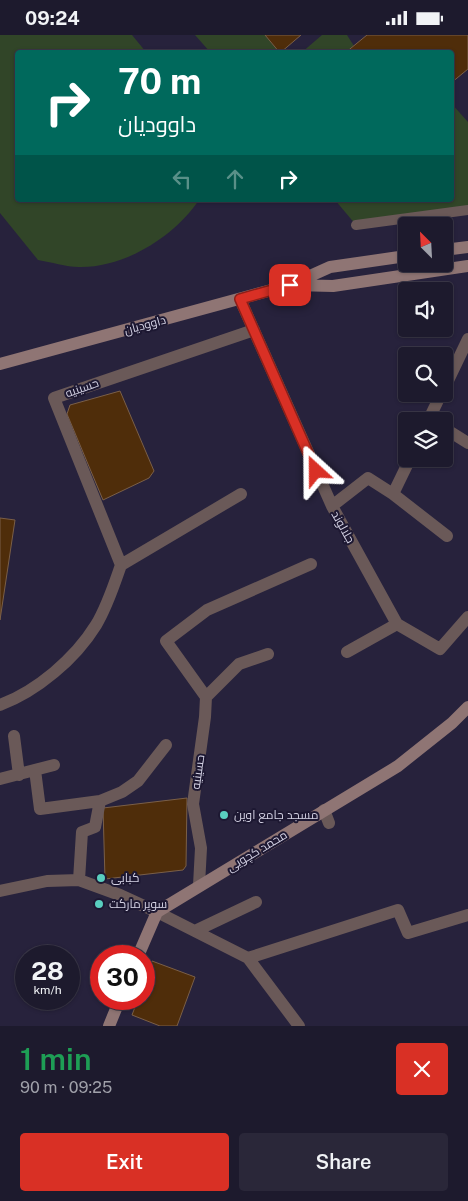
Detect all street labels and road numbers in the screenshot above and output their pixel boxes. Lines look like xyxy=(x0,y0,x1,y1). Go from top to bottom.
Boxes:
street label: داوودیان xyxy=(123,313,168,337)
street label: حسینیه xyxy=(63,376,101,400)
street label: جلالوند xyxy=(328,508,358,546)
street label: حسینیه xyxy=(189,754,207,790)
street label: محمد کچویی xyxy=(224,828,291,876)

